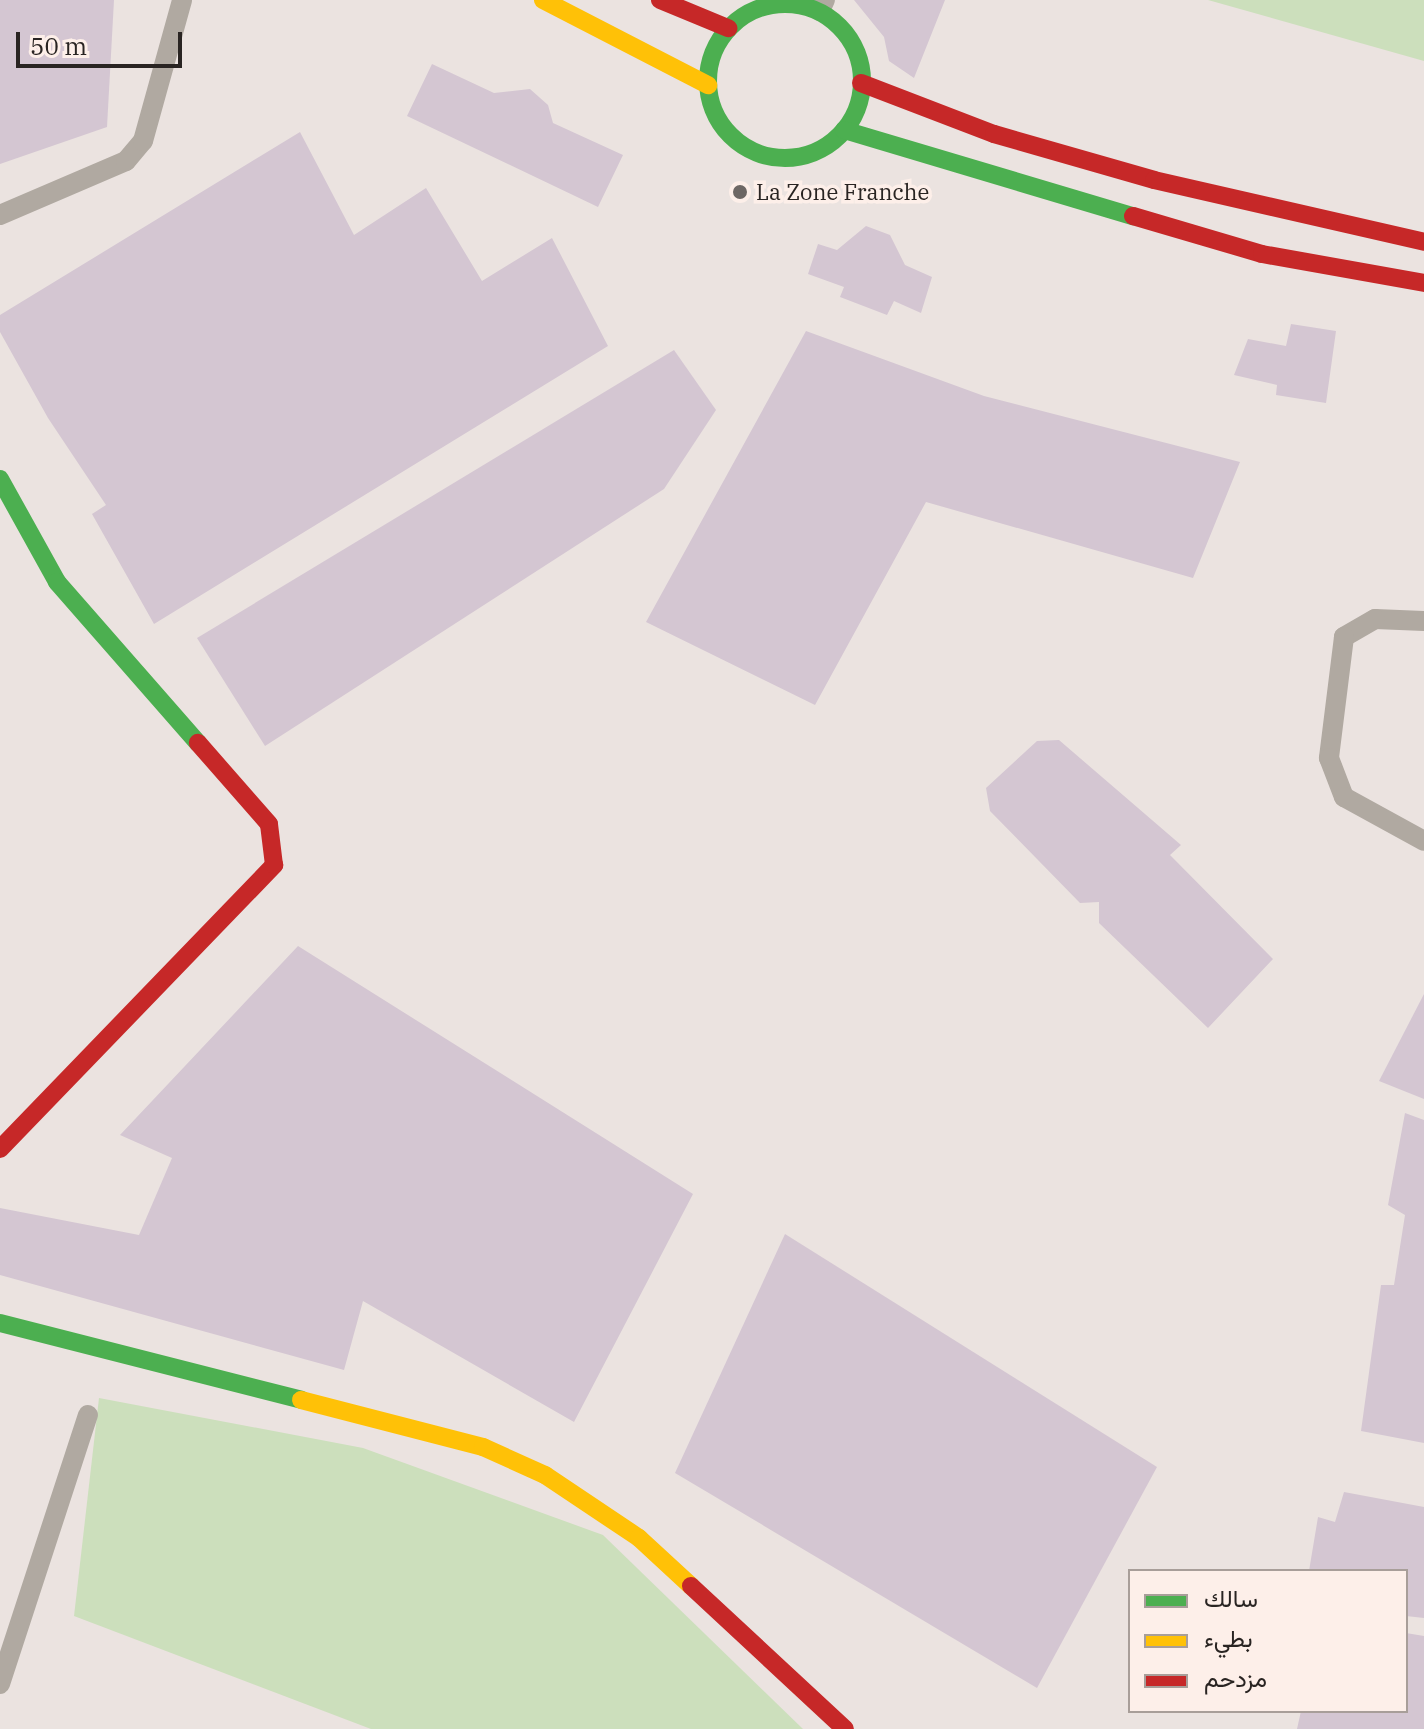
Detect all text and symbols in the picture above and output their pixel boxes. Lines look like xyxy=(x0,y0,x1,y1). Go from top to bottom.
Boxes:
scale bar xyxy=(20,16,186,66)
text: 50 m xyxy=(30,30,87,62)
place label: La Zone Franche xyxy=(756,179,929,205)
marker: La Zone Franche xyxy=(731,183,749,201)
legend xyxy=(1128,1569,1408,1713)
text: سالك xyxy=(1204,1582,1258,1614)
text: بطيء xyxy=(1204,1622,1253,1654)
text: مزدحم xyxy=(1204,1662,1267,1694)

